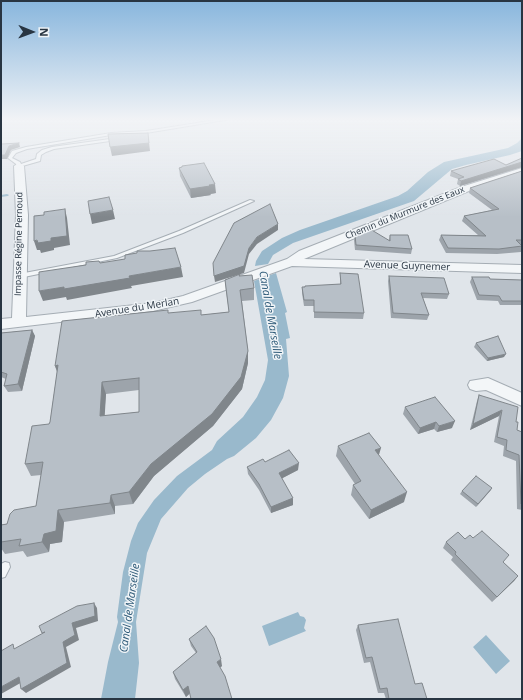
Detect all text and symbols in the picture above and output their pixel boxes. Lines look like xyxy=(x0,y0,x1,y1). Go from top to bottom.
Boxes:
north arrow xyxy=(12,12,52,52)
text: N xyxy=(37,28,52,37)
street label: Chemin du Murmure des Eaux xyxy=(344,184,466,242)
street label: Impasse Régine Pernoud xyxy=(13,192,25,296)
street label: Avenue Guynemer xyxy=(364,258,450,274)
water label: Canal de Marseille xyxy=(256,270,284,360)
street label: Avenue du Merlan xyxy=(94,295,180,321)
water label: Canal de Marseille xyxy=(117,563,143,653)

